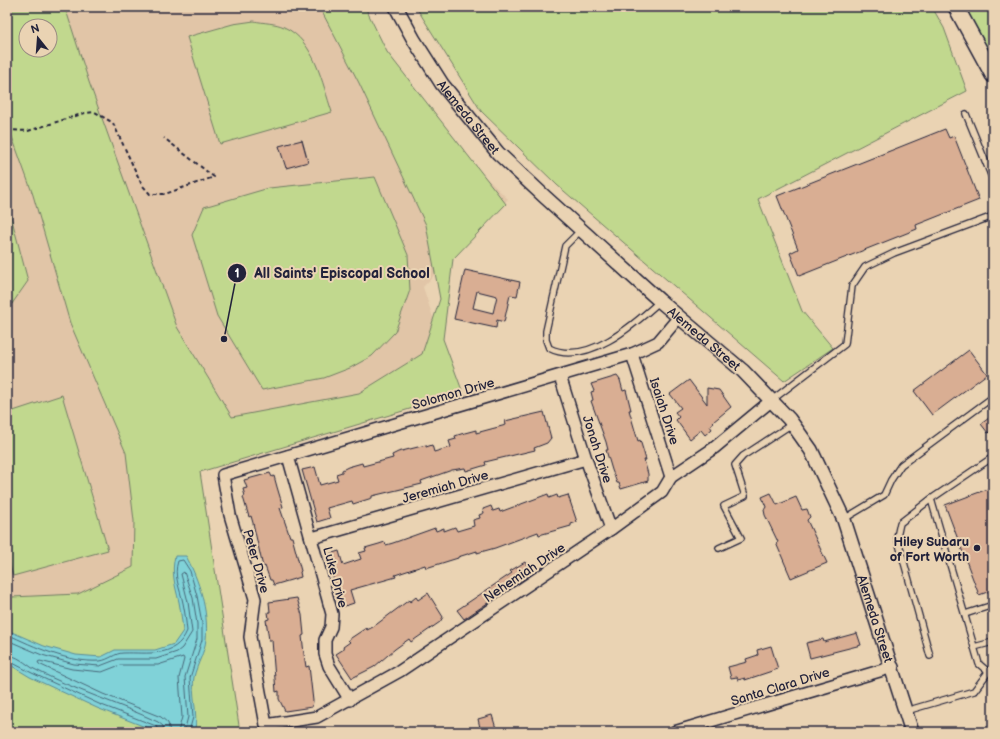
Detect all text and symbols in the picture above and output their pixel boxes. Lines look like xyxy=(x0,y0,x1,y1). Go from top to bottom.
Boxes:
north arrow xyxy=(18,18,58,58)
text: N xyxy=(29,21,41,36)
street label: Alemeda Street xyxy=(433,77,503,158)
callout: All Saints' Episcopal School xyxy=(227,260,438,286)
text: All Saints' Episcopal School xyxy=(253,265,430,282)
text: 1 xyxy=(234,266,240,281)
street label: Alemeda Street xyxy=(664,304,744,375)
street label: Solomon Drive xyxy=(410,374,497,413)
street label: Isaiah Drive xyxy=(646,376,682,447)
street label: Jonah Drive xyxy=(579,414,616,485)
street label: Jeremiah Drive xyxy=(400,467,490,507)
street label: Peter Drive xyxy=(239,528,273,595)
place label: Hiley Subaru of Fort Worth xyxy=(890,534,969,565)
street label: Nehemiah Drive xyxy=(481,540,569,606)
marker: Hiley Subaru of Fort Worth xyxy=(972,543,982,553)
street label: Luke Drive xyxy=(319,545,351,610)
street label: Alemeda Street xyxy=(853,573,896,665)
street label: Santa Clara Drive xyxy=(729,664,832,710)

